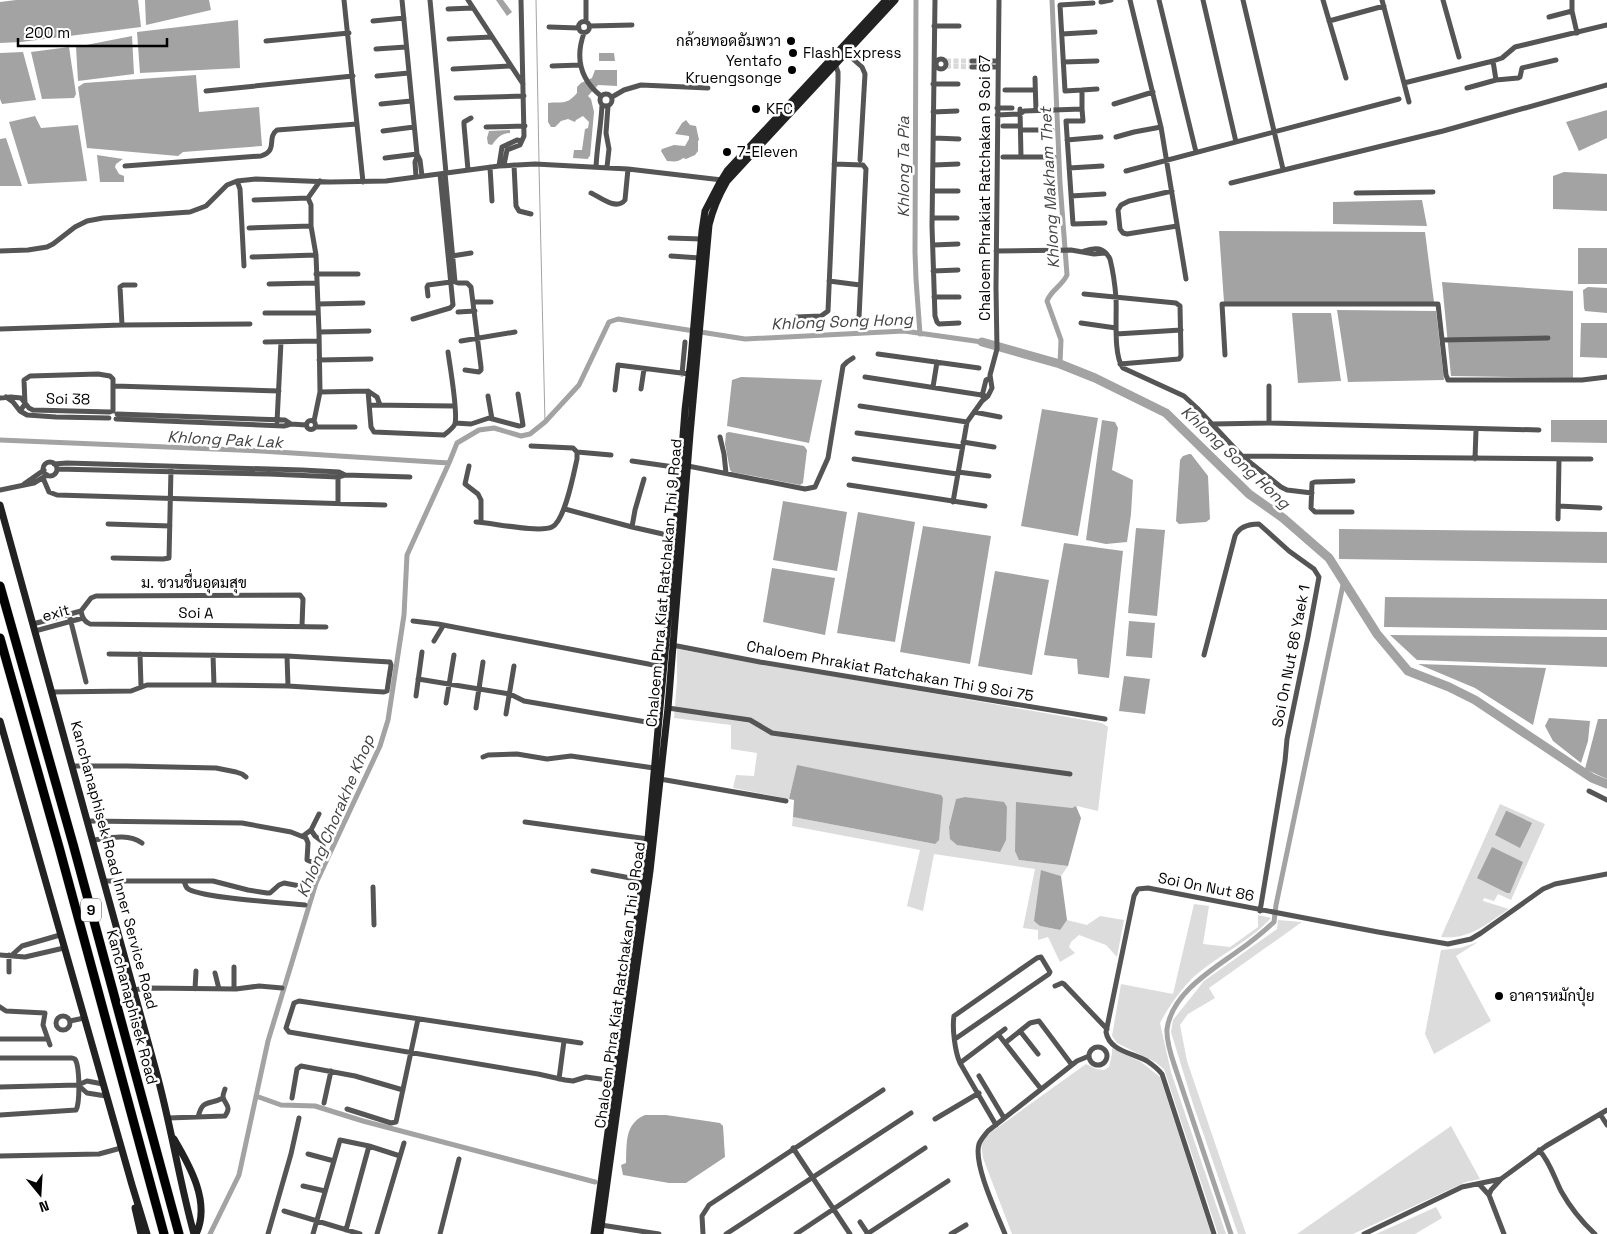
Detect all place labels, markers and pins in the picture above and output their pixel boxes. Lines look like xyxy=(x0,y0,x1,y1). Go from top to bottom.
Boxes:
place label: กล้วยทอดอัมพวา xyxy=(676,31,781,50)
marker: กล้วยทอดอัมพวา xyxy=(785,35,797,47)
place label: Flash Express xyxy=(803,43,901,62)
marker: Flash Express xyxy=(787,47,799,59)
place label: Yentafo Kruengsonge xyxy=(685,51,782,87)
marker: Yentafo Kruengsonge xyxy=(786,64,798,76)
place label: KFC xyxy=(766,99,793,118)
marker: KFC xyxy=(750,103,762,115)
place label: 7-Eleven xyxy=(737,142,798,161)
marker: 7-Eleven xyxy=(721,146,733,158)
place label: อาคารหมักปุ๋ย xyxy=(1509,986,1594,1007)
marker: อาคารหมักปุ๋ย xyxy=(1493,990,1505,1002)

